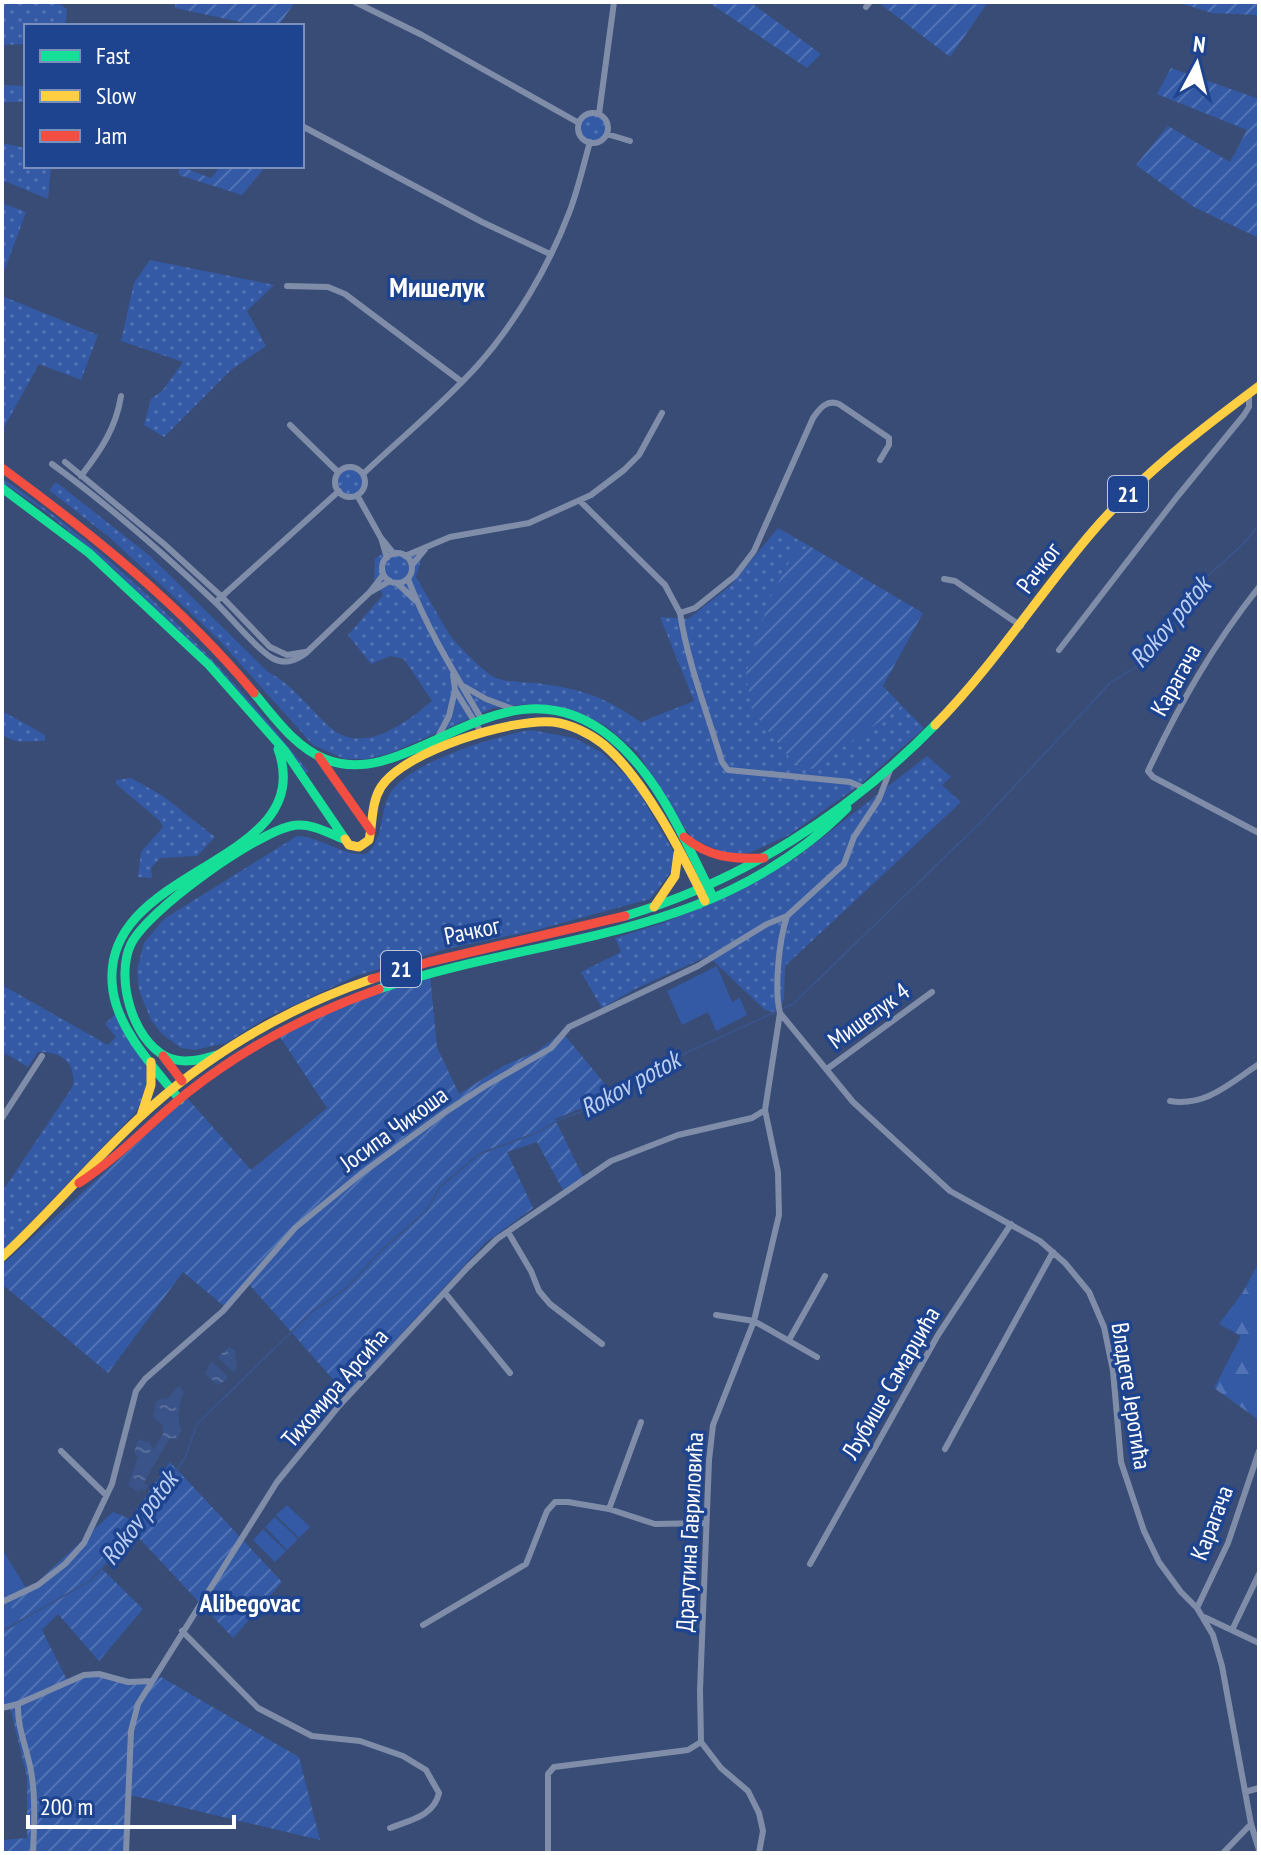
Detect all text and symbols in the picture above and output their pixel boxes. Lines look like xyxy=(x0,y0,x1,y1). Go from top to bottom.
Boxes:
legend xyxy=(24,24,304,168)
north arrow xyxy=(1157,24,1237,104)
text: N xyxy=(1192,30,1207,59)
text: Fast xyxy=(96,40,131,71)
text: Slow xyxy=(96,80,137,111)
text: Jam xyxy=(95,120,127,151)
district label: Мишелук xyxy=(389,268,485,305)
road number: 21 xyxy=(1108,476,1148,512)
street label: Рачког xyxy=(1009,535,1068,599)
water label: Rokov potok xyxy=(1122,567,1219,674)
street label: Карагача xyxy=(1143,638,1208,721)
street label: Рачког xyxy=(441,909,503,951)
road number: 21 xyxy=(381,951,421,987)
street label: Мишелук 4 xyxy=(822,975,916,1056)
water label: Rokov potok xyxy=(574,1041,688,1124)
street label: Јосипа Чикоша xyxy=(333,1079,454,1179)
street label: Љубише Самарџића xyxy=(834,1301,947,1465)
street label: Владете Јеротића xyxy=(1105,1320,1158,1472)
street label: Тихомира Арсића xyxy=(274,1322,395,1454)
street label: Драгутина Гавриловића xyxy=(669,1431,710,1633)
water label: Rokov potok xyxy=(93,1462,186,1571)
street label: Карагача xyxy=(1183,1481,1240,1564)
district label: Alibegovac xyxy=(199,1586,300,1619)
scale bar xyxy=(28,1779,234,1829)
text: 200 m xyxy=(40,1791,93,1822)

